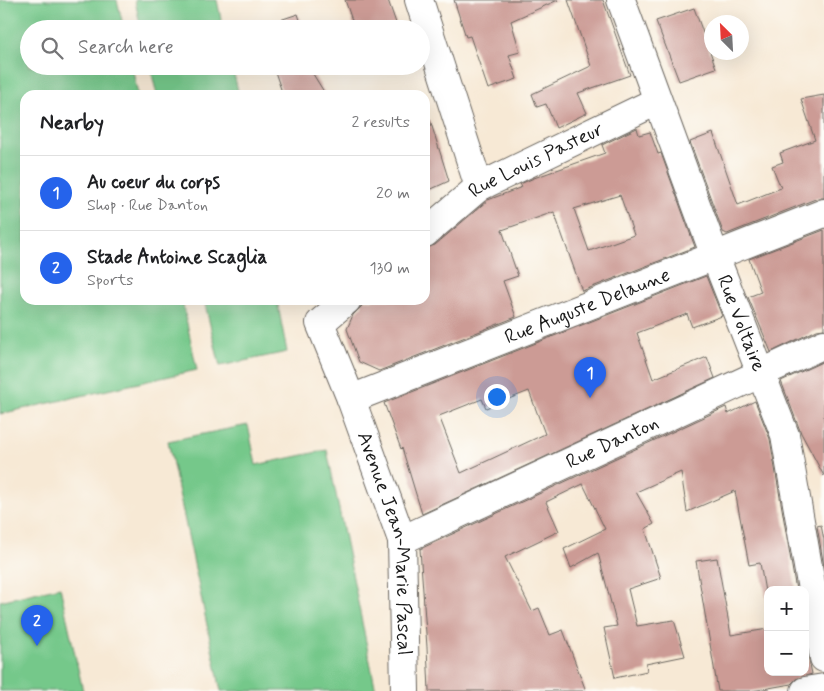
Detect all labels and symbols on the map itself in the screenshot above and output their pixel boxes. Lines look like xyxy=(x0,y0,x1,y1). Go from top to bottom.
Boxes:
north arrow xyxy=(704,15,749,60)
street label: Rue Louis Pasteur xyxy=(462,115,608,204)
street label: Rue Auguste Delaune xyxy=(501,261,674,351)
street label: Rue Voltaire xyxy=(710,271,772,376)
pin: 1 xyxy=(574,357,606,398)
your location xyxy=(484,384,510,410)
street label: Rue Danton xyxy=(562,409,663,475)
street label: Avenue Jean-Marie Pascal xyxy=(350,428,418,656)
pin: 2 xyxy=(21,605,53,646)

